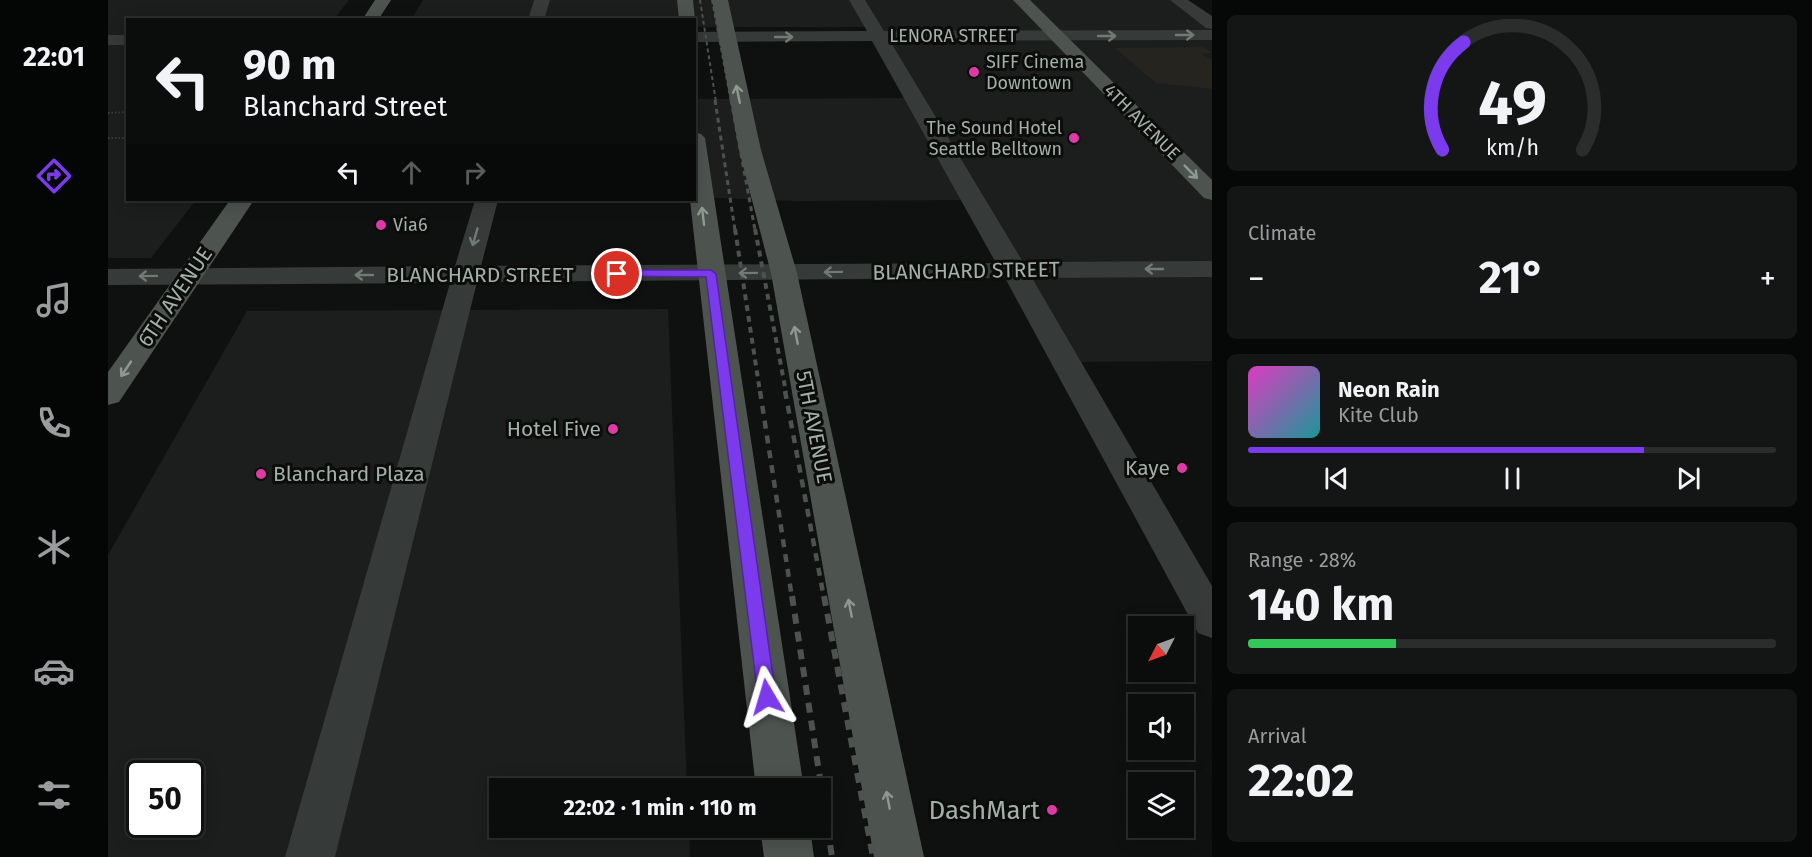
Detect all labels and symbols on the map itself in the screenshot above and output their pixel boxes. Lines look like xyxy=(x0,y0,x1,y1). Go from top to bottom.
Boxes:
street label: LENORA STREET xyxy=(889,25,1017,47)
one-way arrow xyxy=(1174,29,1194,41)
one-way arrow xyxy=(1097,30,1117,42)
one-way arrow xyxy=(774,31,794,43)
place label: SIFF Cinema Downtown xyxy=(986,51,1084,94)
marker: SIFF Cinema Downtown xyxy=(967,65,981,79)
street label: 4TH AVENUE xyxy=(1099,79,1185,165)
one-way arrow xyxy=(732,85,743,104)
place label: The Sound Hotel Seattle Belltown xyxy=(927,117,1062,160)
marker: The Sound Hotel Seattle Belltown xyxy=(1067,131,1081,145)
one-way arrow xyxy=(1184,164,1198,179)
one-way arrow xyxy=(698,206,709,226)
place label: Via6 xyxy=(393,214,427,236)
marker: Via6 xyxy=(374,218,388,232)
one-way arrow xyxy=(469,227,480,246)
street label: 6TH AVENUE xyxy=(132,242,218,352)
pin xyxy=(591,248,642,299)
street label: BLANCHARD STREET xyxy=(872,256,1060,286)
street label: BLANCHARD STREET xyxy=(386,262,574,288)
one-way arrow xyxy=(1144,263,1164,275)
one-way arrow xyxy=(823,266,843,278)
one-way arrow xyxy=(738,267,758,279)
one-way arrow xyxy=(355,269,375,281)
one-way arrow xyxy=(139,270,159,282)
one-way arrow xyxy=(790,325,801,345)
one-way arrow xyxy=(119,360,132,377)
street label: 5TH AVENUE xyxy=(790,368,838,486)
place label: Hotel Five xyxy=(507,416,601,442)
marker: Hotel Five xyxy=(606,422,620,436)
place label: Kaye xyxy=(1125,455,1170,481)
place label: Blanchard Plaza xyxy=(273,461,425,487)
marker: Kaye xyxy=(1175,461,1189,475)
marker: Blanchard Plaza xyxy=(254,467,268,481)
one-way arrow xyxy=(844,599,855,619)
north arrow xyxy=(1128,616,1194,682)
position arrow xyxy=(735,665,799,729)
speed limit sign: 50 xyxy=(126,760,204,838)
one-way arrow xyxy=(882,790,893,810)
place label: DashMart xyxy=(928,795,1041,826)
marker: DashMart xyxy=(1045,803,1059,817)

